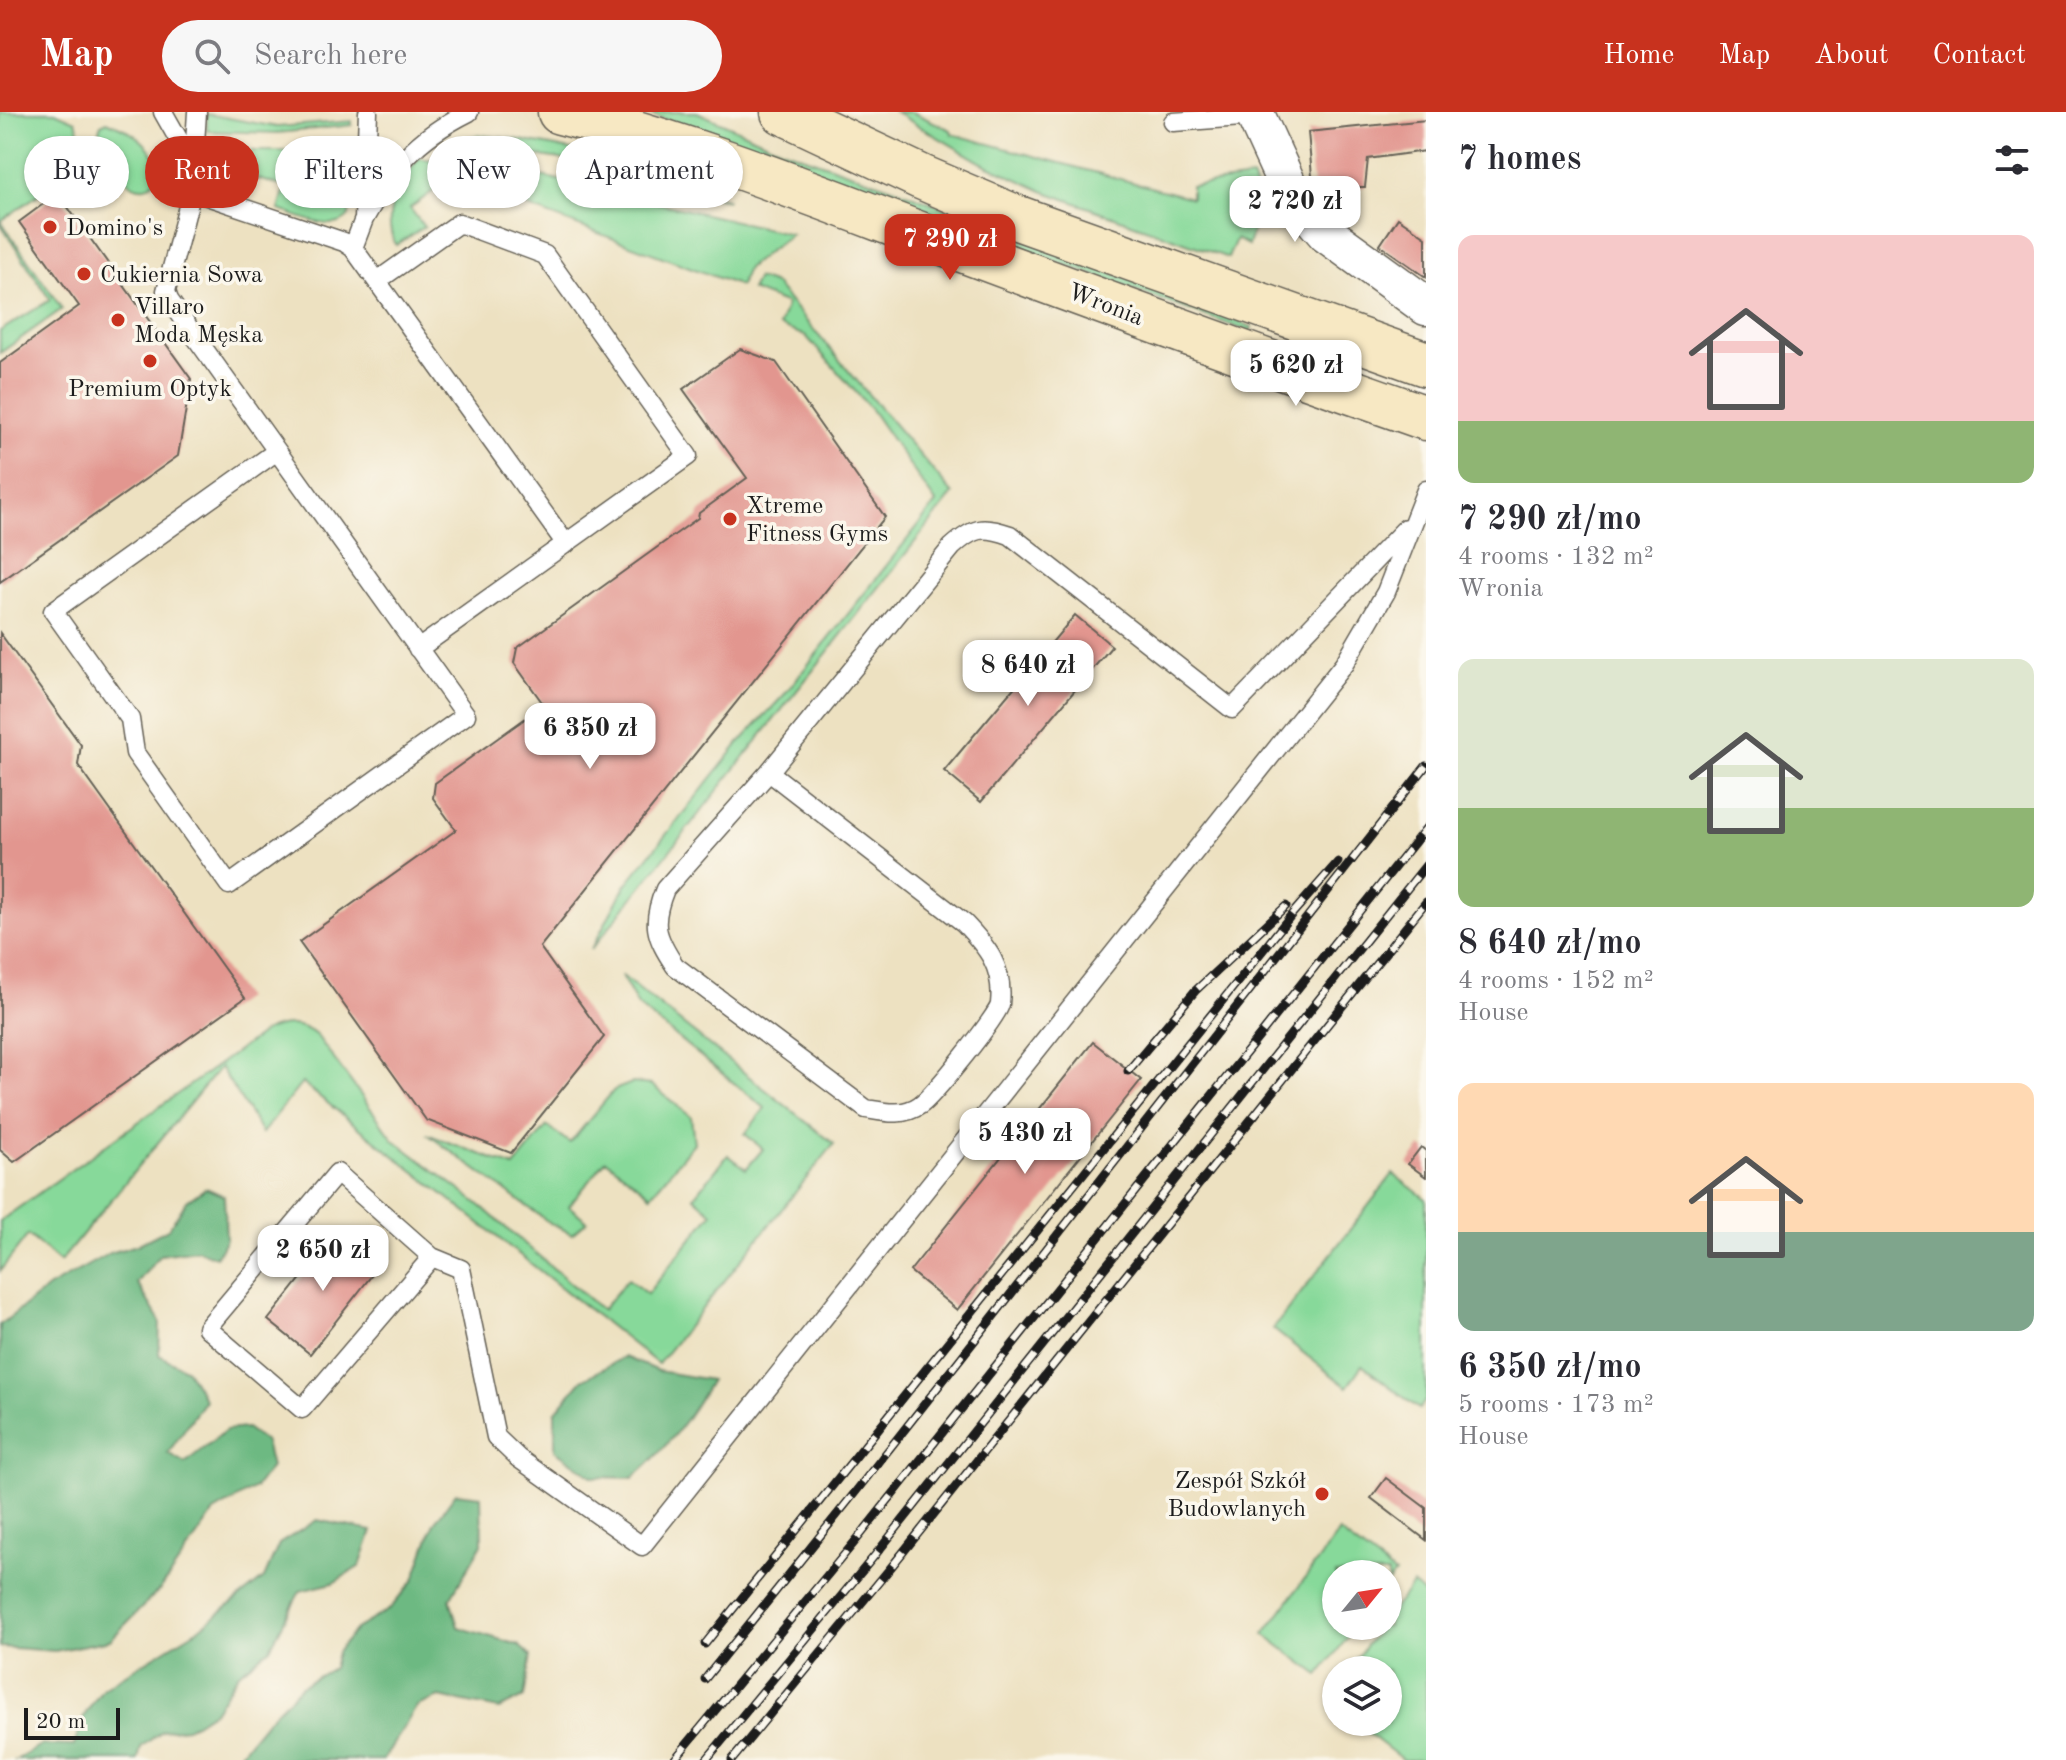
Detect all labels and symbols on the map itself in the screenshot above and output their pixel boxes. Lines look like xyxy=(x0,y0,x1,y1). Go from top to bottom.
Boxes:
pin: 2 720 zł xyxy=(1212,176,1378,244)
pin: 7 290 zł xyxy=(867,214,1033,282)
place label: Domino's xyxy=(66,217,163,241)
marker: Domino's xyxy=(41,218,59,236)
place label: Cukiernia Sowa xyxy=(100,264,263,288)
marker: Cukiernia Sowa xyxy=(75,265,93,283)
street label: Wronia xyxy=(1064,281,1146,331)
place label: Villaro Moda Męska xyxy=(134,296,263,348)
marker: Villaro Moda Męska xyxy=(109,311,127,329)
pin: 5 620 zł xyxy=(1213,340,1379,408)
marker: Premium Optyk xyxy=(141,352,159,370)
place label: Premium Optyk xyxy=(68,378,232,402)
place label: Xtreme Fitness Gyms xyxy=(746,495,888,547)
marker: Xtreme Fitness Gyms xyxy=(721,510,739,528)
pin: 8 640 zł xyxy=(945,640,1111,708)
pin: 6 350 zł xyxy=(507,703,673,771)
pin: 5 430 zł xyxy=(942,1108,1108,1176)
pin: 2 650 zł xyxy=(240,1225,406,1293)
place label: Zespół Szkół Budowlanych xyxy=(1168,1470,1306,1522)
marker: Zespół Szkół Budowlanych xyxy=(1313,1485,1331,1503)
north arrow xyxy=(1322,1560,1402,1640)
scale bar xyxy=(24,1704,120,1740)

